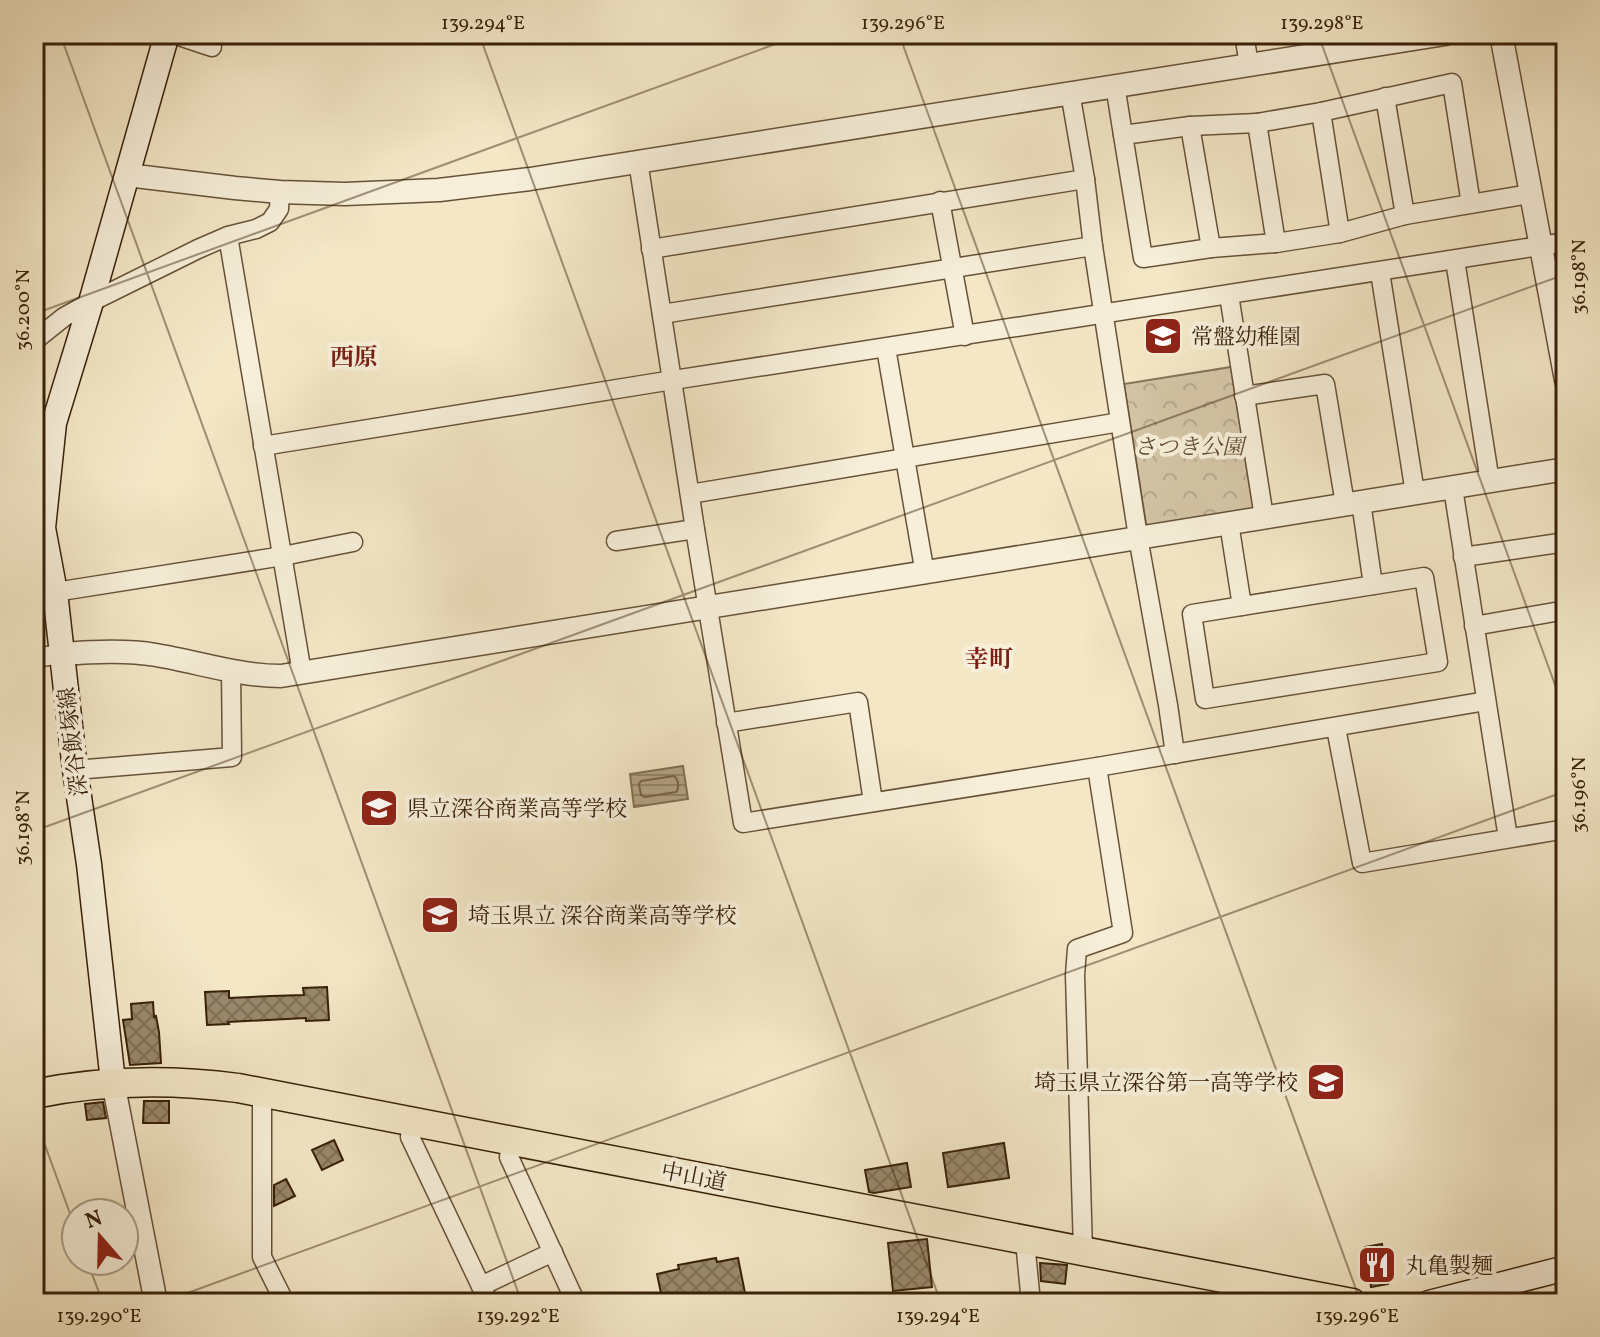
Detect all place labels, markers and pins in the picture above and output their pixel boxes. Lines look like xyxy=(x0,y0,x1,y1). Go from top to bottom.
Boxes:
school or university icon: 常盤幼稚園 xyxy=(1142,315,1184,357)
place label: 常盤幼稚園 xyxy=(1191,323,1301,354)
school or university icon: 県立深谷商業高等学校 xyxy=(358,787,400,829)
place label: 県立深谷商業高等学校 xyxy=(407,795,627,826)
school or university icon: 埼玉県立 深谷商業高等学校 xyxy=(419,894,461,936)
place label: 埼玉県立 深谷商業高等学校 xyxy=(468,902,736,933)
school or university icon: 埼玉県立深谷第一高等学校 xyxy=(1305,1061,1347,1103)
place label: 埼玉県立深谷第一高等学校 xyxy=(1034,1069,1298,1100)
restaurant icon: 丸亀製麺 xyxy=(1356,1244,1398,1286)
place label: 丸亀製麺 xyxy=(1405,1252,1493,1283)

